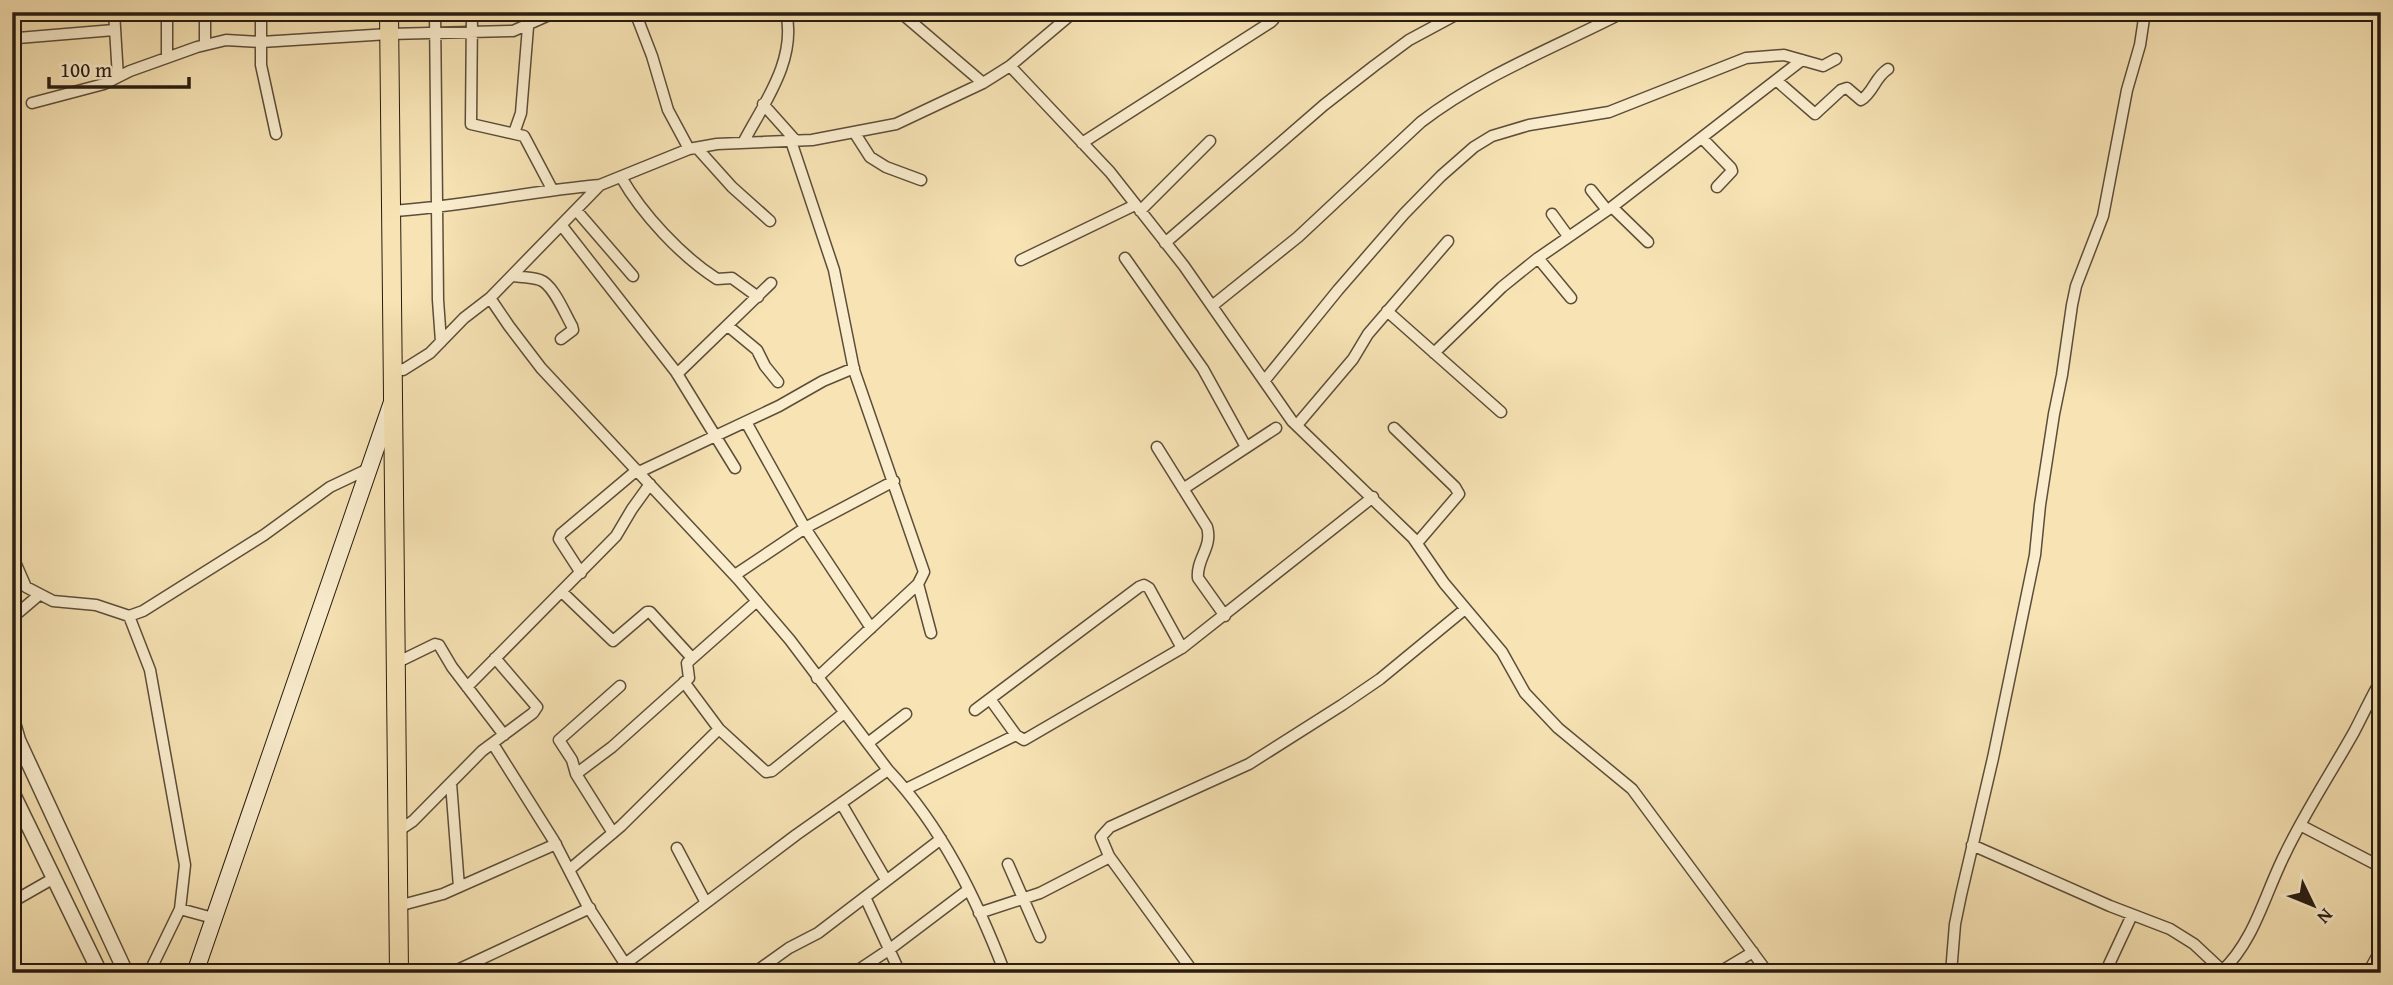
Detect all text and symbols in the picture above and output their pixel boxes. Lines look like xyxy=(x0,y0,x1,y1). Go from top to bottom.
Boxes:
scale bar xyxy=(49,46,189,90)
text: 100 m xyxy=(60,54,112,85)
north arrow xyxy=(2278,870,2348,940)
text: N xyxy=(2311,902,2340,931)

